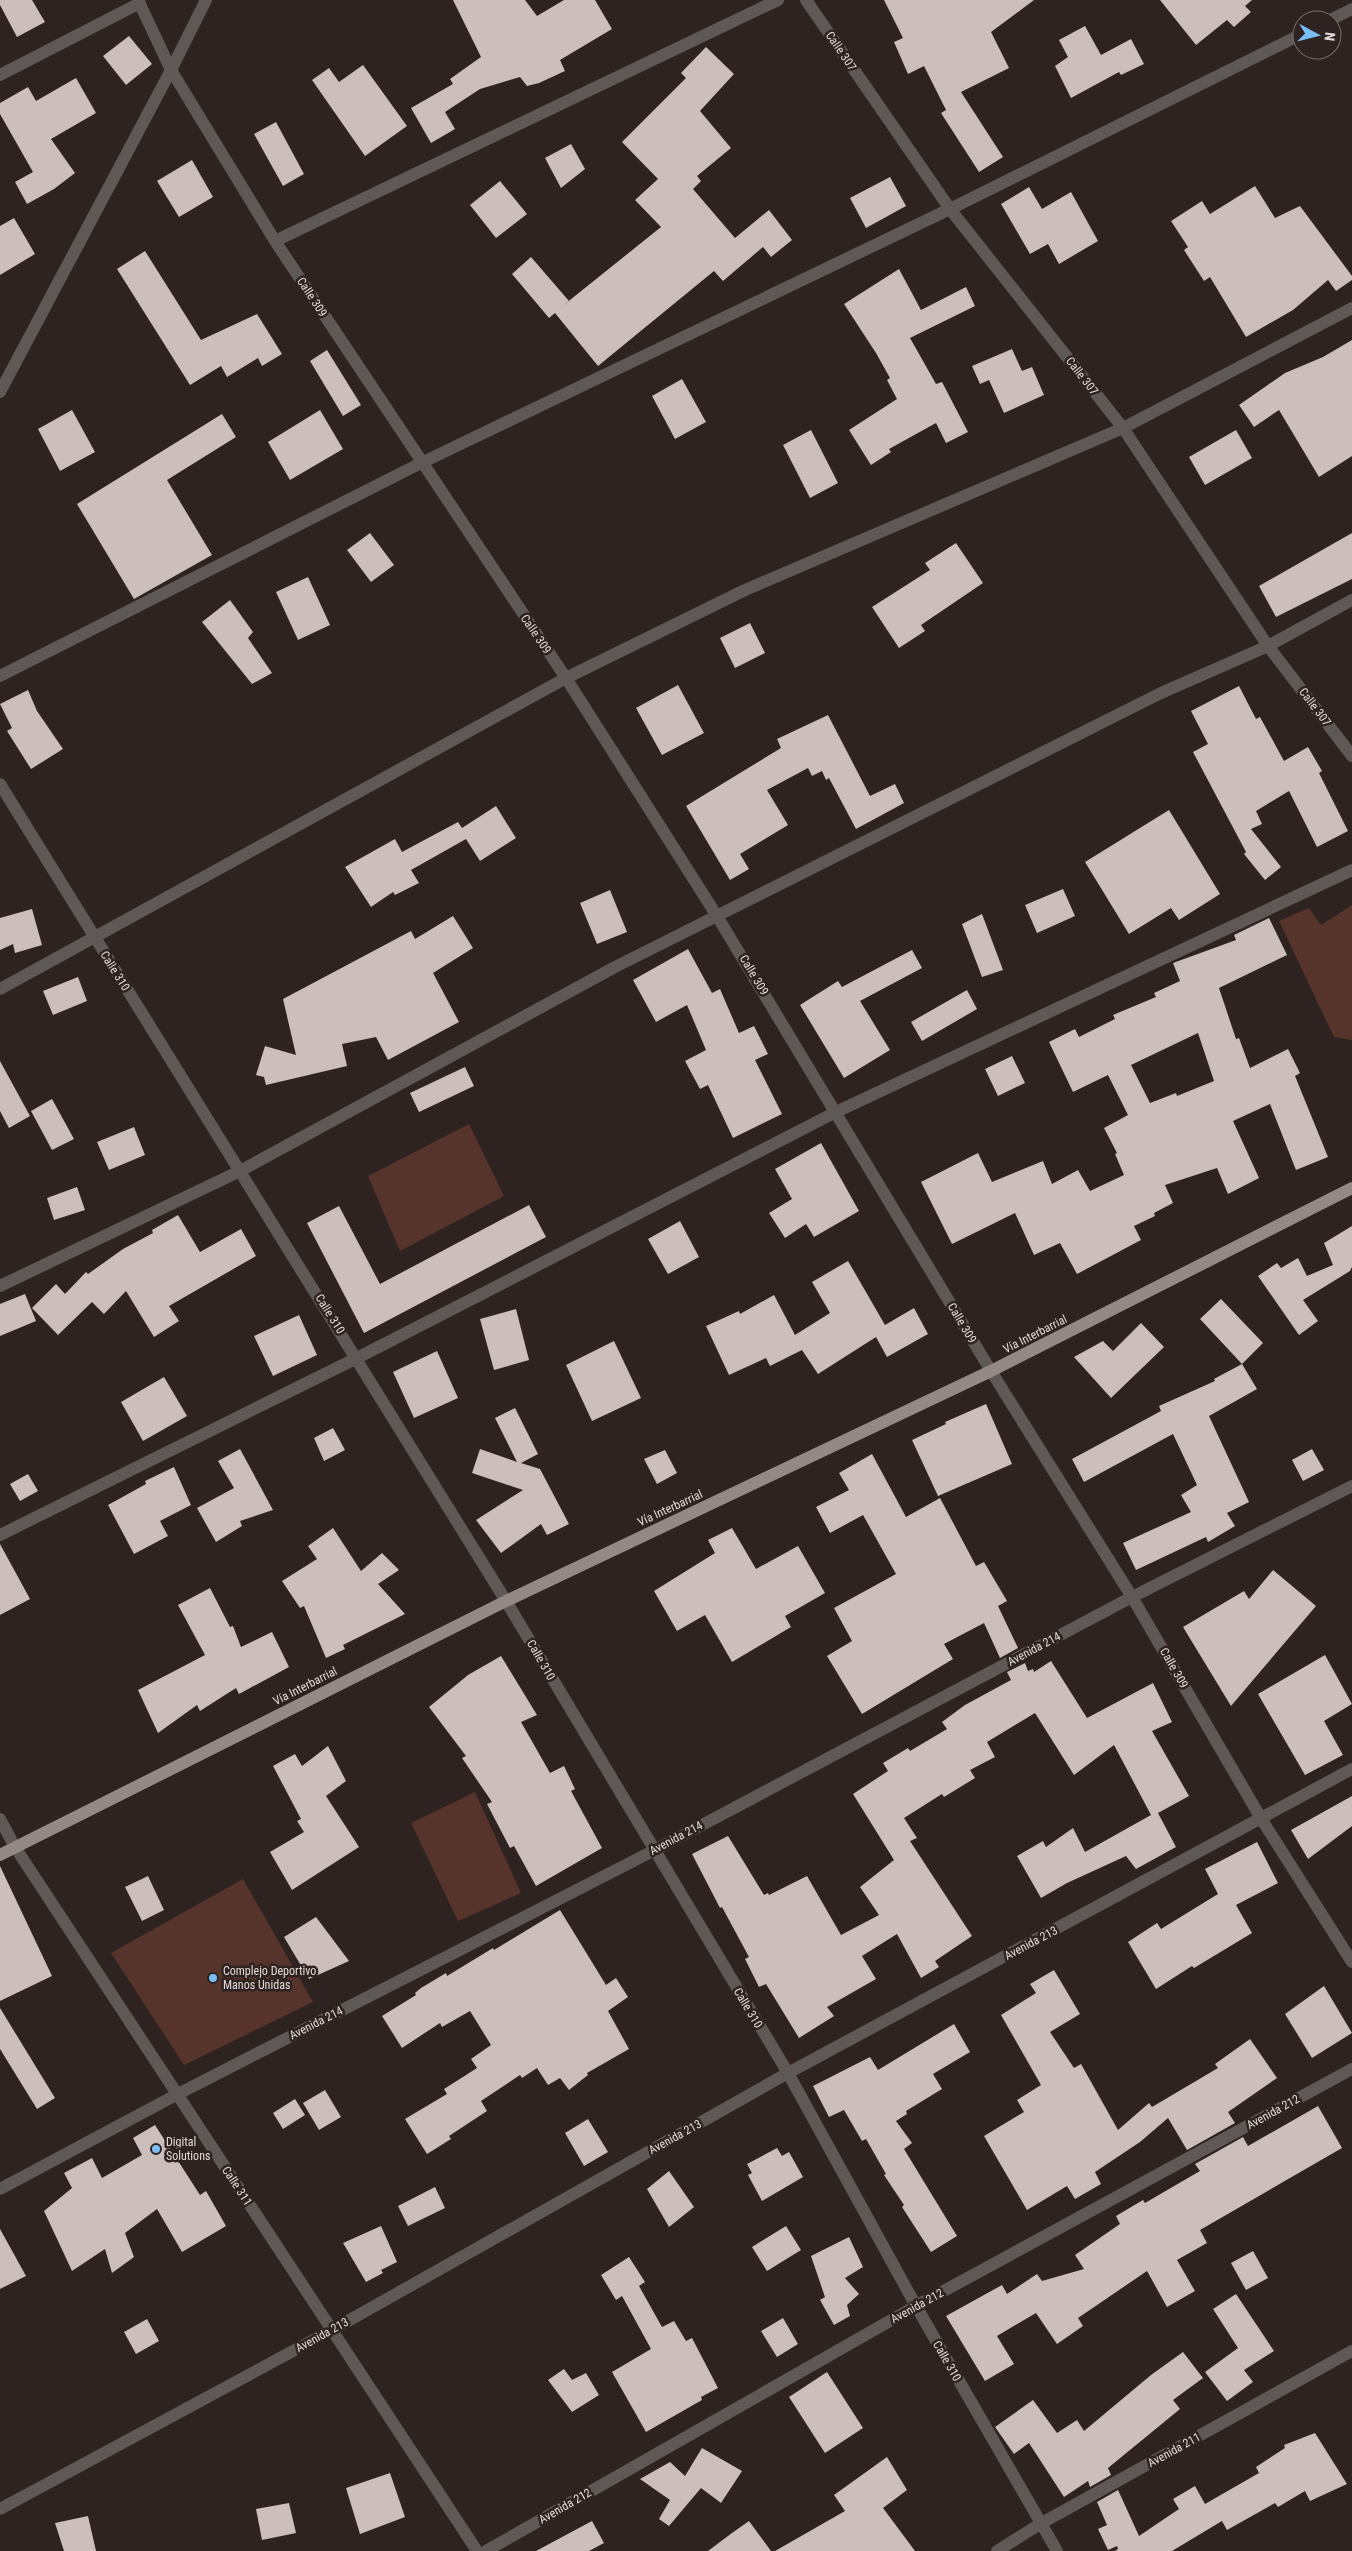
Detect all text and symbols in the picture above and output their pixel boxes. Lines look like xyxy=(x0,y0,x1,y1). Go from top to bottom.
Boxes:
north arrow xyxy=(1292,10,1342,60)
street label: Calle 307 xyxy=(823,29,859,73)
text: N xyxy=(1321,31,1338,42)
street label: Calle 309 xyxy=(294,275,330,319)
street label: Calle 307 xyxy=(1063,354,1101,398)
street label: Calle 309 xyxy=(518,612,554,656)
street label: Calle 307 xyxy=(1296,685,1334,729)
street label: Calle 310 xyxy=(97,949,133,994)
street label: Calle 309 xyxy=(737,952,771,998)
street label: Calle 310 xyxy=(312,1292,348,1337)
street label: Calle 309 xyxy=(945,1300,979,1346)
street label: Vía Interbarrial xyxy=(1001,1312,1069,1356)
street label: Vía Interbarrial xyxy=(635,1487,705,1529)
street label: Avenida 214 xyxy=(1005,1629,1063,1669)
street label: Calle 310 xyxy=(524,1637,558,1683)
street label: Calle 309 xyxy=(1157,1645,1191,1691)
street label: Vía Interbarrial xyxy=(271,1664,339,1708)
street label: Avenida 214 xyxy=(647,1818,705,1858)
street label: Avenida 213 xyxy=(1002,1923,1060,1963)
place label: Complejo Deportivo Manos Unidas xyxy=(223,1964,316,1992)
marker: Complejo Deportivo Manos Unidas xyxy=(207,1972,219,1984)
street label: Calle 310 xyxy=(731,1985,765,2031)
street label: Avenida 214 xyxy=(287,2004,345,2042)
street label: Avenida 212 xyxy=(1244,2092,1302,2132)
street label: Avenida 213 xyxy=(646,2117,704,2157)
place label: Digital Solutions xyxy=(166,2135,210,2163)
marker: Digital Solutions xyxy=(150,2143,162,2155)
street label: Calle 311 xyxy=(219,2164,255,2208)
street label: Avenida 212 xyxy=(888,2286,946,2326)
street label: Avenida 213 xyxy=(293,2315,351,2355)
street label: Calle 310 xyxy=(930,2338,964,2384)
street label: Avenida 211 xyxy=(1145,2430,1203,2470)
street label: Avenida 212 xyxy=(536,2485,594,2527)

